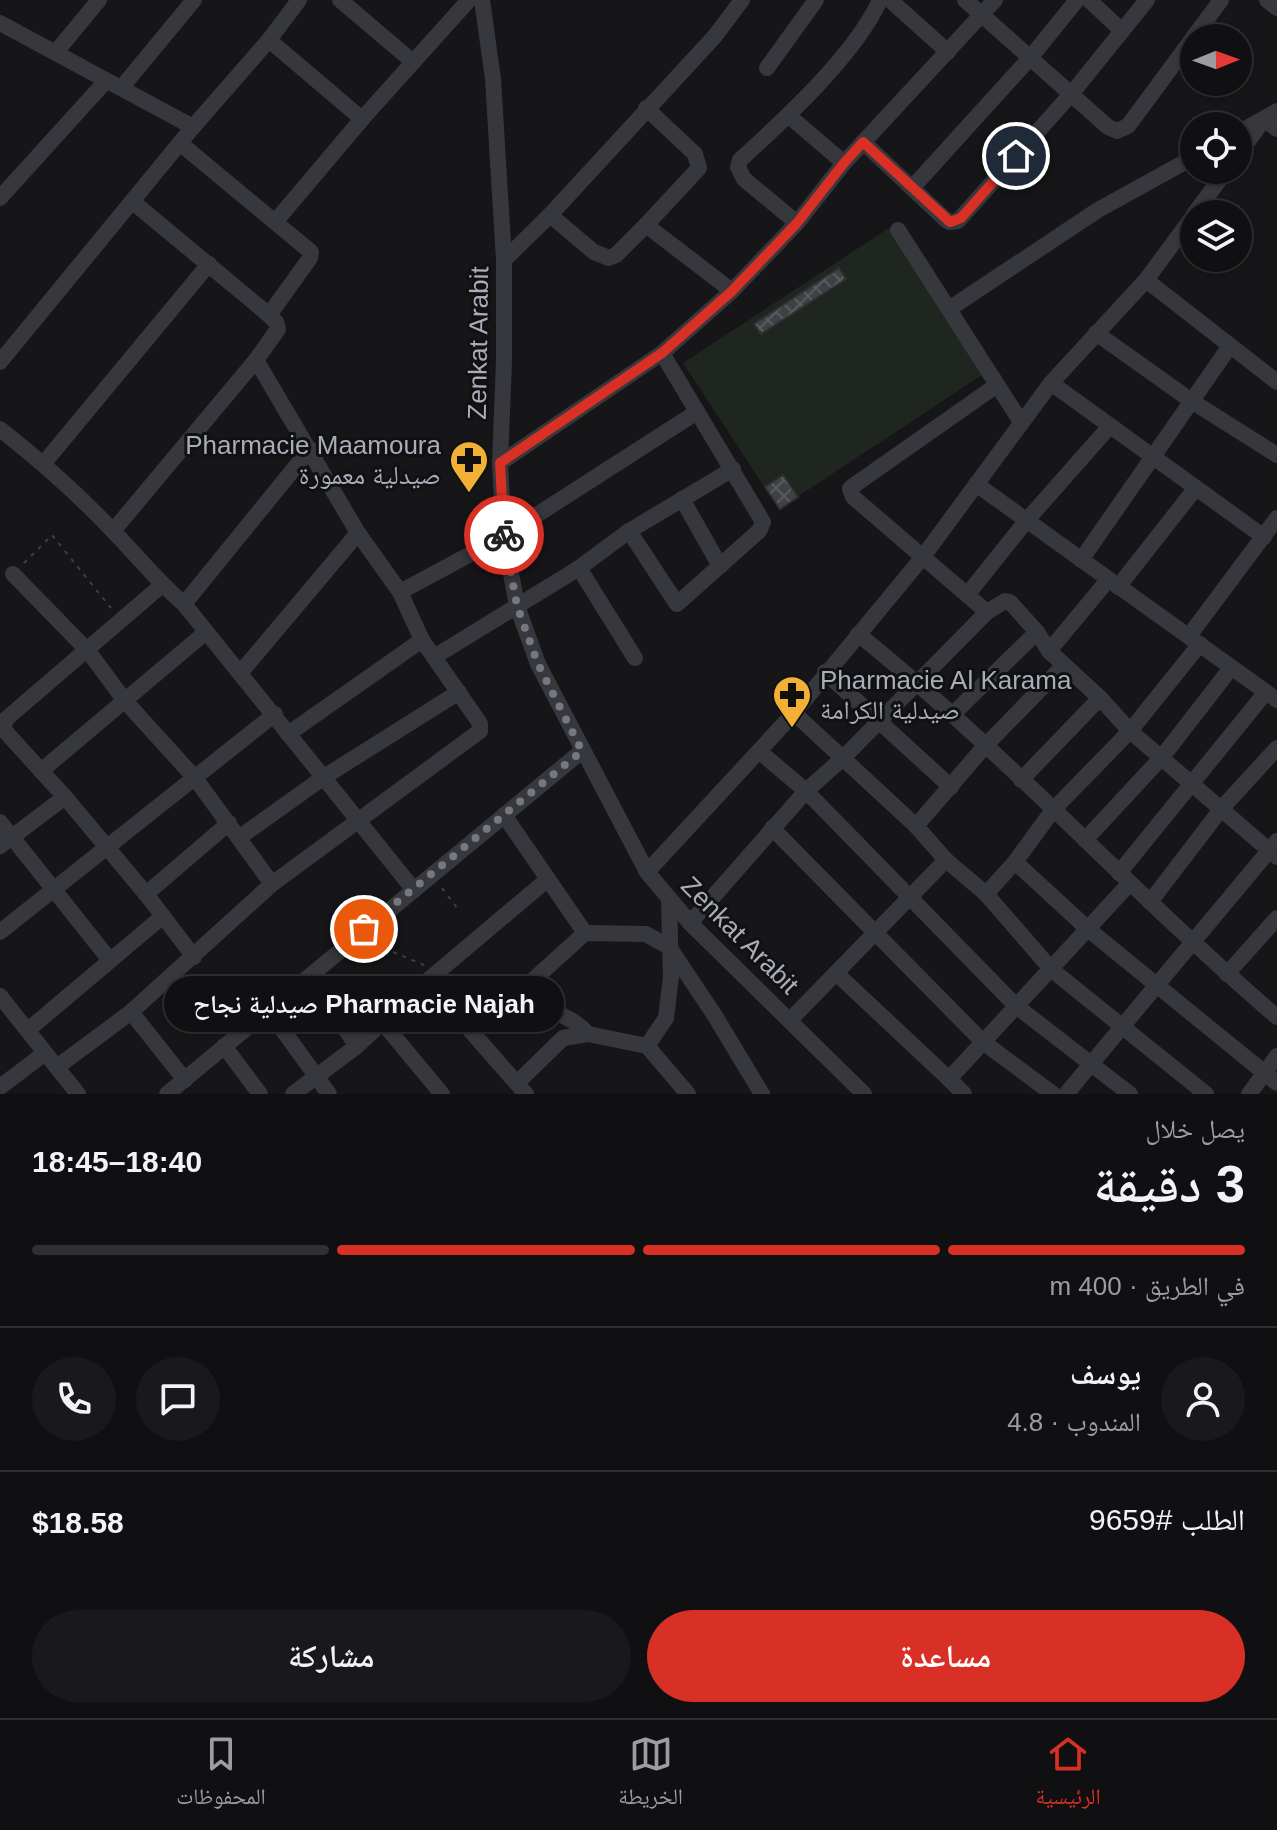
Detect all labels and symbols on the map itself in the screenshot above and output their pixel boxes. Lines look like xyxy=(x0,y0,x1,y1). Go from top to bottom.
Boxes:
north arrow xyxy=(1180,24,1252,96)
pin xyxy=(982,122,1050,190)
street label: Zenkat Arabit xyxy=(462,265,494,420)
place label: Pharmacie Maamoura صيدلية معمورة xyxy=(185,430,442,490)
pharmacy icon: Pharmacie Maamoura صيدلية معمورة xyxy=(448,439,490,494)
courier xyxy=(464,495,544,575)
place label: Pharmacie Al Karama صيدلية الكرامة xyxy=(820,665,1072,725)
pharmacy icon: Pharmacie Al Karama صيدلية الكرامة xyxy=(771,674,813,729)
street label: Zenkat Arabit xyxy=(675,870,805,1000)
pin xyxy=(330,895,398,963)
callout: Pharmacie Najah صيدلية نجاح xyxy=(164,977,564,1033)

